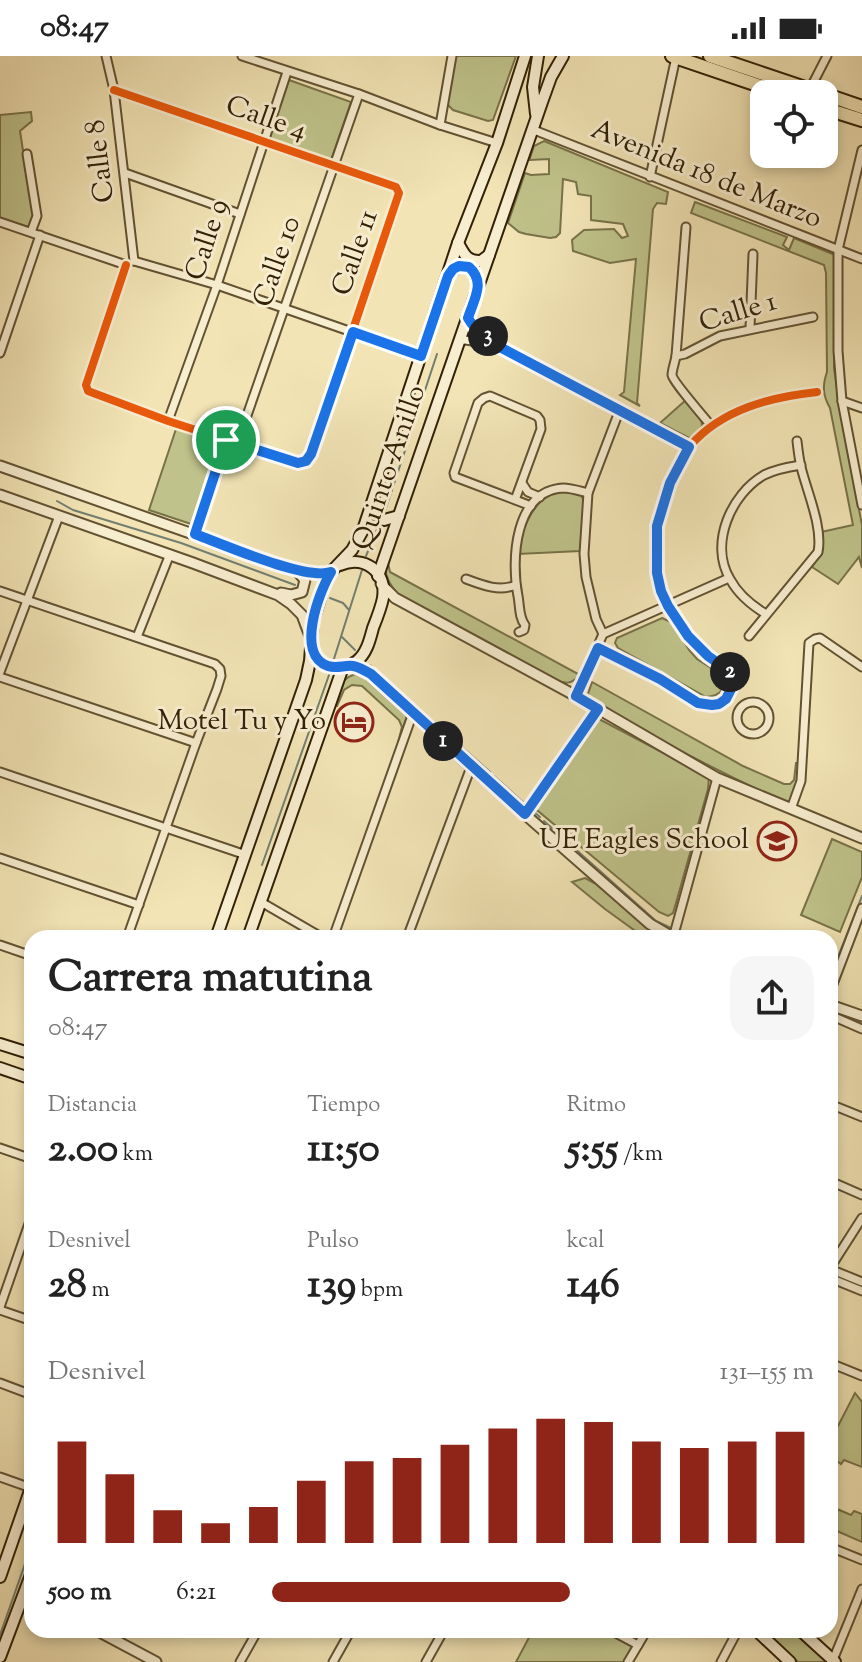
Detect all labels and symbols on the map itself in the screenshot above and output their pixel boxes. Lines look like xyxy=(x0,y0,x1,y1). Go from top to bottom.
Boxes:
street label: Calle 4 xyxy=(220,86,312,152)
street label: Avenida 18 de Marzo xyxy=(585,110,827,240)
street label: Calle 8 xyxy=(76,117,126,205)
street label: Calle 9 xyxy=(176,194,240,286)
street label: Calle 11 xyxy=(323,205,389,301)
street label: Calle 10 xyxy=(244,211,312,313)
street label: Calle 1 xyxy=(694,282,782,344)
pin: 3 xyxy=(468,316,508,356)
street label: Quinto Anillo xyxy=(343,380,437,556)
pin xyxy=(192,406,260,474)
pin: 2 xyxy=(710,652,750,692)
hotel icon: Motel Tu y Yo xyxy=(333,701,375,743)
place label: Motel Tu y Yo xyxy=(158,702,326,742)
pin: 1 xyxy=(423,721,463,761)
school or university icon: UE Eagles School xyxy=(756,820,798,862)
place label: UE Eagles School xyxy=(539,821,749,861)

